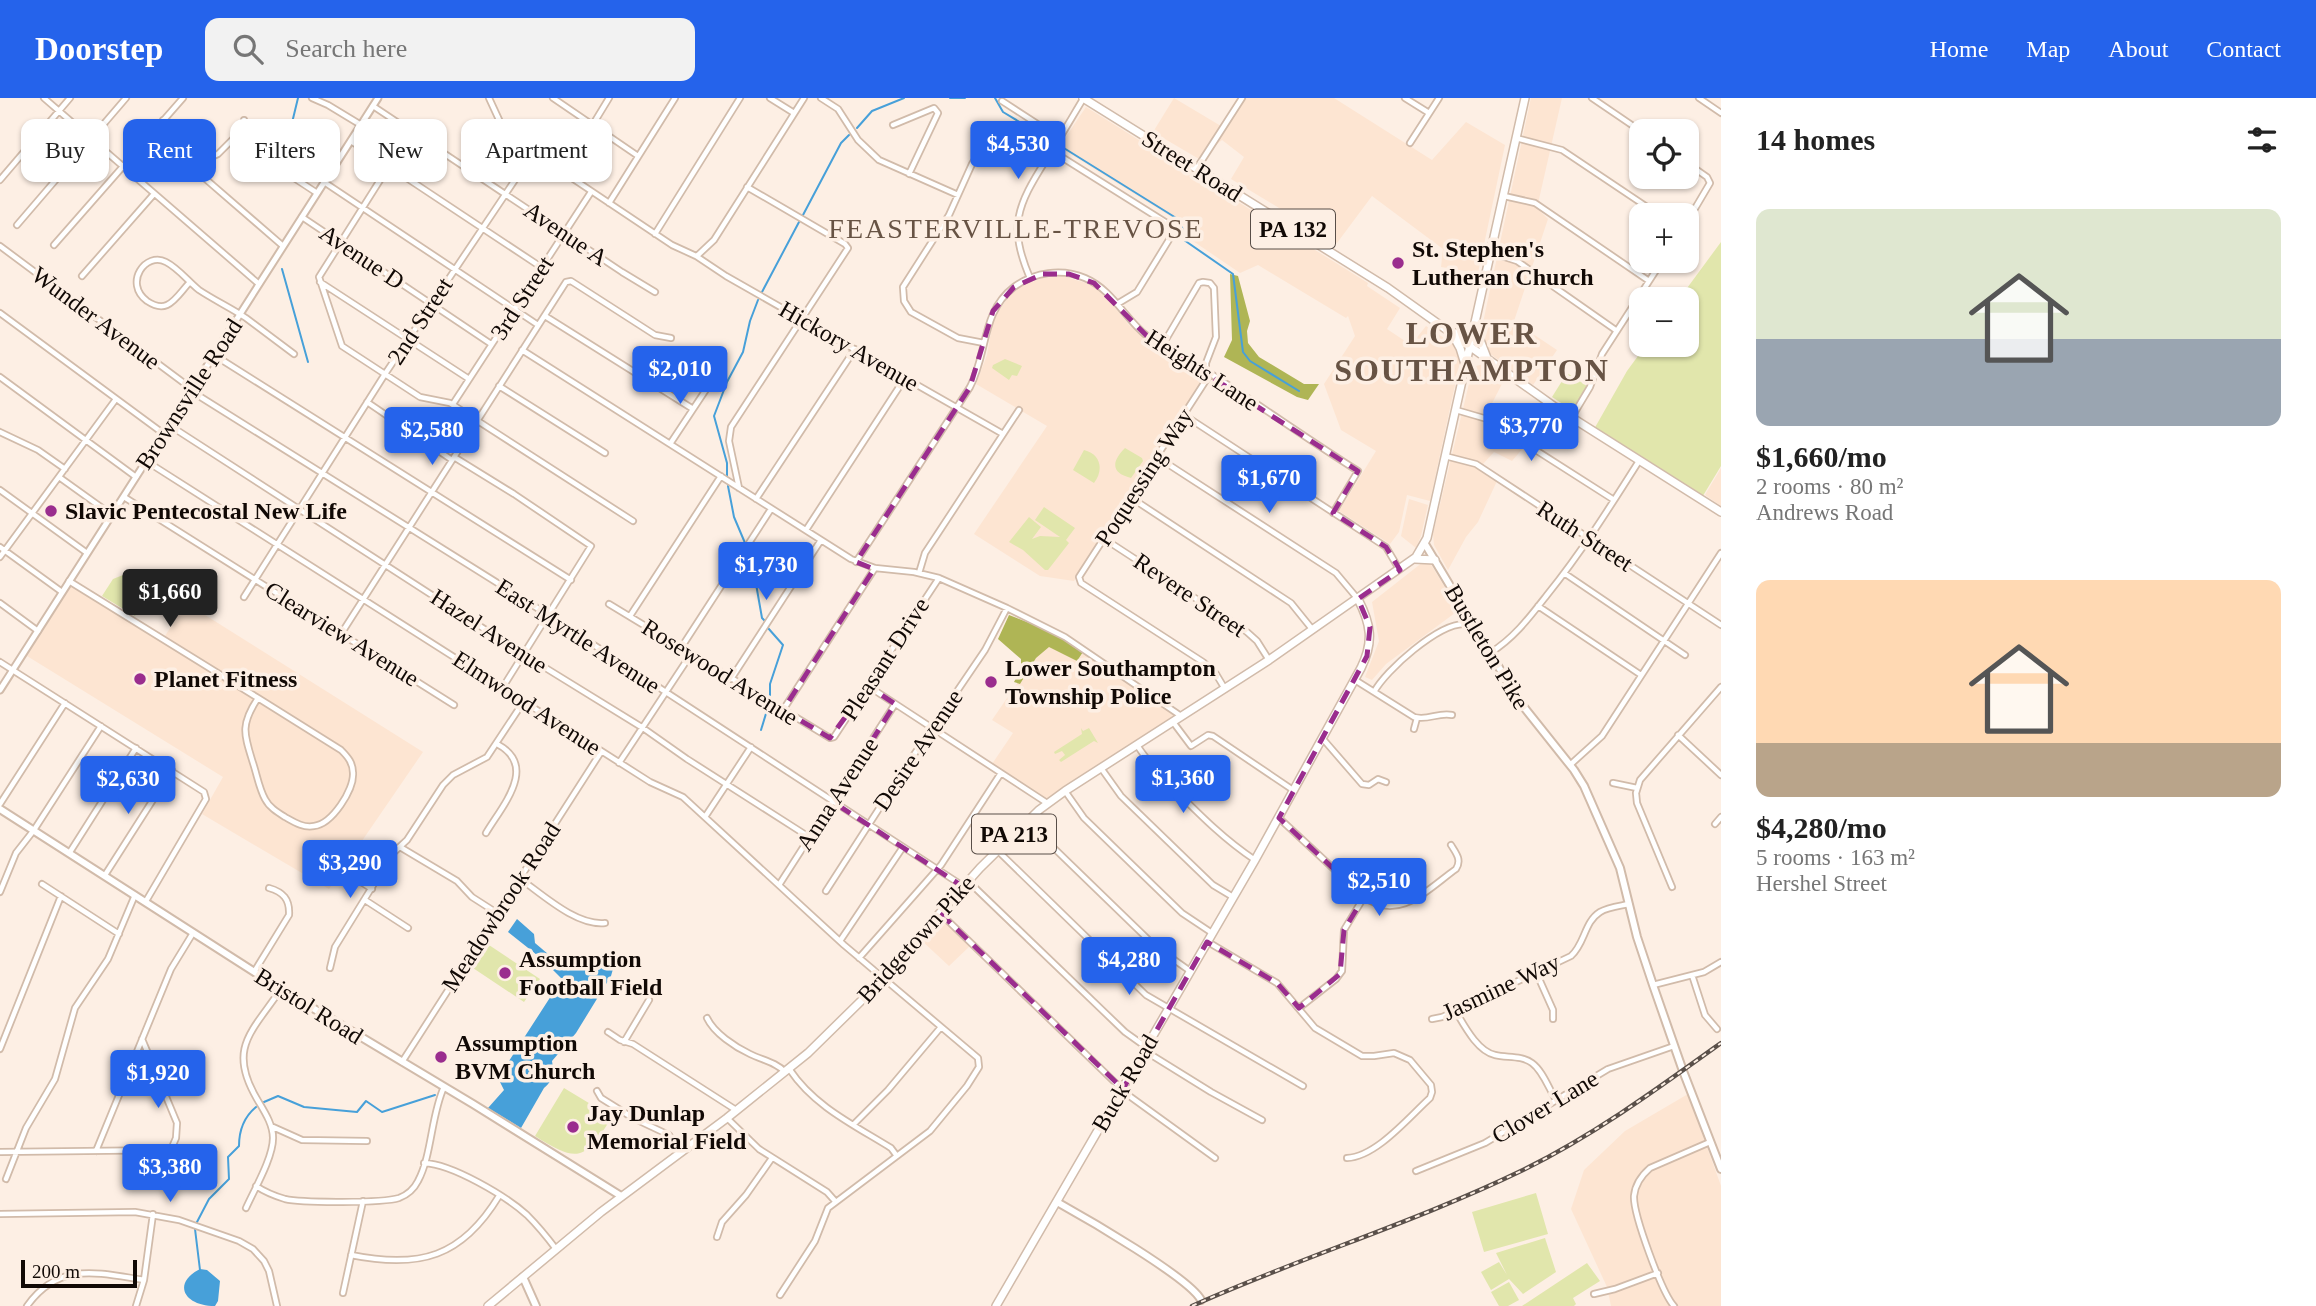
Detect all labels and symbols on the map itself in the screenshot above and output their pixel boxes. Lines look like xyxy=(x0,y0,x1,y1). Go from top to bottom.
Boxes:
pin: $4,530 xyxy=(961,122,1075,181)
street label: Street Road xyxy=(1137,125,1247,207)
street label: Avenue A xyxy=(519,197,613,272)
road number: PA 132 xyxy=(1251,210,1335,248)
district label: FEASTERVILLE-TREVOSE xyxy=(828,213,1204,244)
street label: Avenue D xyxy=(315,219,409,295)
place label: St. Stephen's Lutheran Church xyxy=(1412,236,1594,290)
street label: 3rd Street xyxy=(486,251,559,344)
marker: St. Stephen's Lutheran Church xyxy=(1390,255,1406,271)
street label: Wunder Avenue xyxy=(27,261,165,375)
street label: 2nd Street xyxy=(382,273,458,369)
street label: Hickory Avenue xyxy=(775,296,923,396)
street label: Brownsville Road xyxy=(131,314,247,474)
district label: LOWER SOUTHAMPTON xyxy=(1334,315,1610,388)
street label: Heights Lane xyxy=(1141,324,1263,416)
pin: $2,010 xyxy=(623,346,737,406)
street label: Poquessing Way xyxy=(1090,404,1198,550)
pin: $3,770 xyxy=(1474,404,1588,463)
pin: $2,580 xyxy=(375,408,489,467)
pin: $1,670 xyxy=(1212,456,1326,515)
street label: Ruth Street xyxy=(1532,496,1638,577)
place label: Slavic Pentecostal New Life xyxy=(65,498,347,524)
marker: Slavic Pentecostal New Life xyxy=(43,503,59,519)
pin: $1,730 xyxy=(709,542,823,602)
street label: Revere Street xyxy=(1129,548,1251,642)
pin: $1,660 xyxy=(113,570,227,629)
street label: East Myrtle Avenue xyxy=(491,573,665,699)
street label: Clearview Avenue xyxy=(260,576,424,692)
street label: Bustleton Pike xyxy=(1440,580,1534,714)
street label: Hazel Avenue xyxy=(426,584,552,678)
street label: Pleasant Drive xyxy=(836,593,934,725)
street label: Rosewood Avenue xyxy=(637,614,803,730)
street label: Elmwood Avenue xyxy=(448,646,606,760)
place label: Lower Southampton Township Police xyxy=(1005,655,1216,709)
place label: Planet Fitness xyxy=(154,666,297,692)
marker: Planet Fitness xyxy=(132,671,148,687)
marker: Lower Southampton Township Police xyxy=(983,674,999,690)
street label: Desire Avenue xyxy=(868,685,968,815)
street label: Anna Avenue xyxy=(791,733,883,855)
pin: $2,630 xyxy=(71,756,185,816)
pin: $1,360 xyxy=(1126,756,1240,815)
road number: PA 213 xyxy=(972,814,1056,854)
street label: Meadowbrook Road xyxy=(437,817,565,997)
pin: $3,290 xyxy=(293,840,407,900)
pin: $2,510 xyxy=(1322,858,1436,918)
street label: Bridgetown Pike xyxy=(852,870,980,1008)
pin: $4,280 xyxy=(1072,937,1186,997)
place label: Assumption Football Field xyxy=(519,946,663,1000)
street label: Jasmine Way xyxy=(1438,949,1564,1025)
street label: Bristol Road xyxy=(250,963,368,1049)
marker: Assumption Football Field xyxy=(497,965,513,981)
place label: Assumption BVM Church xyxy=(455,1030,595,1084)
street label: Buck Road xyxy=(1087,1030,1163,1136)
marker: Assumption BVM Church xyxy=(433,1049,449,1065)
pin: $1,920 xyxy=(101,1051,215,1110)
street label: Clover Lane xyxy=(1487,1065,1603,1149)
place label: Jay Dunlap Memorial Field xyxy=(587,1100,747,1154)
marker: Jay Dunlap Memorial Field xyxy=(565,1119,581,1135)
pin: $3,380 xyxy=(113,1144,227,1204)
scale bar xyxy=(21,1257,136,1289)

